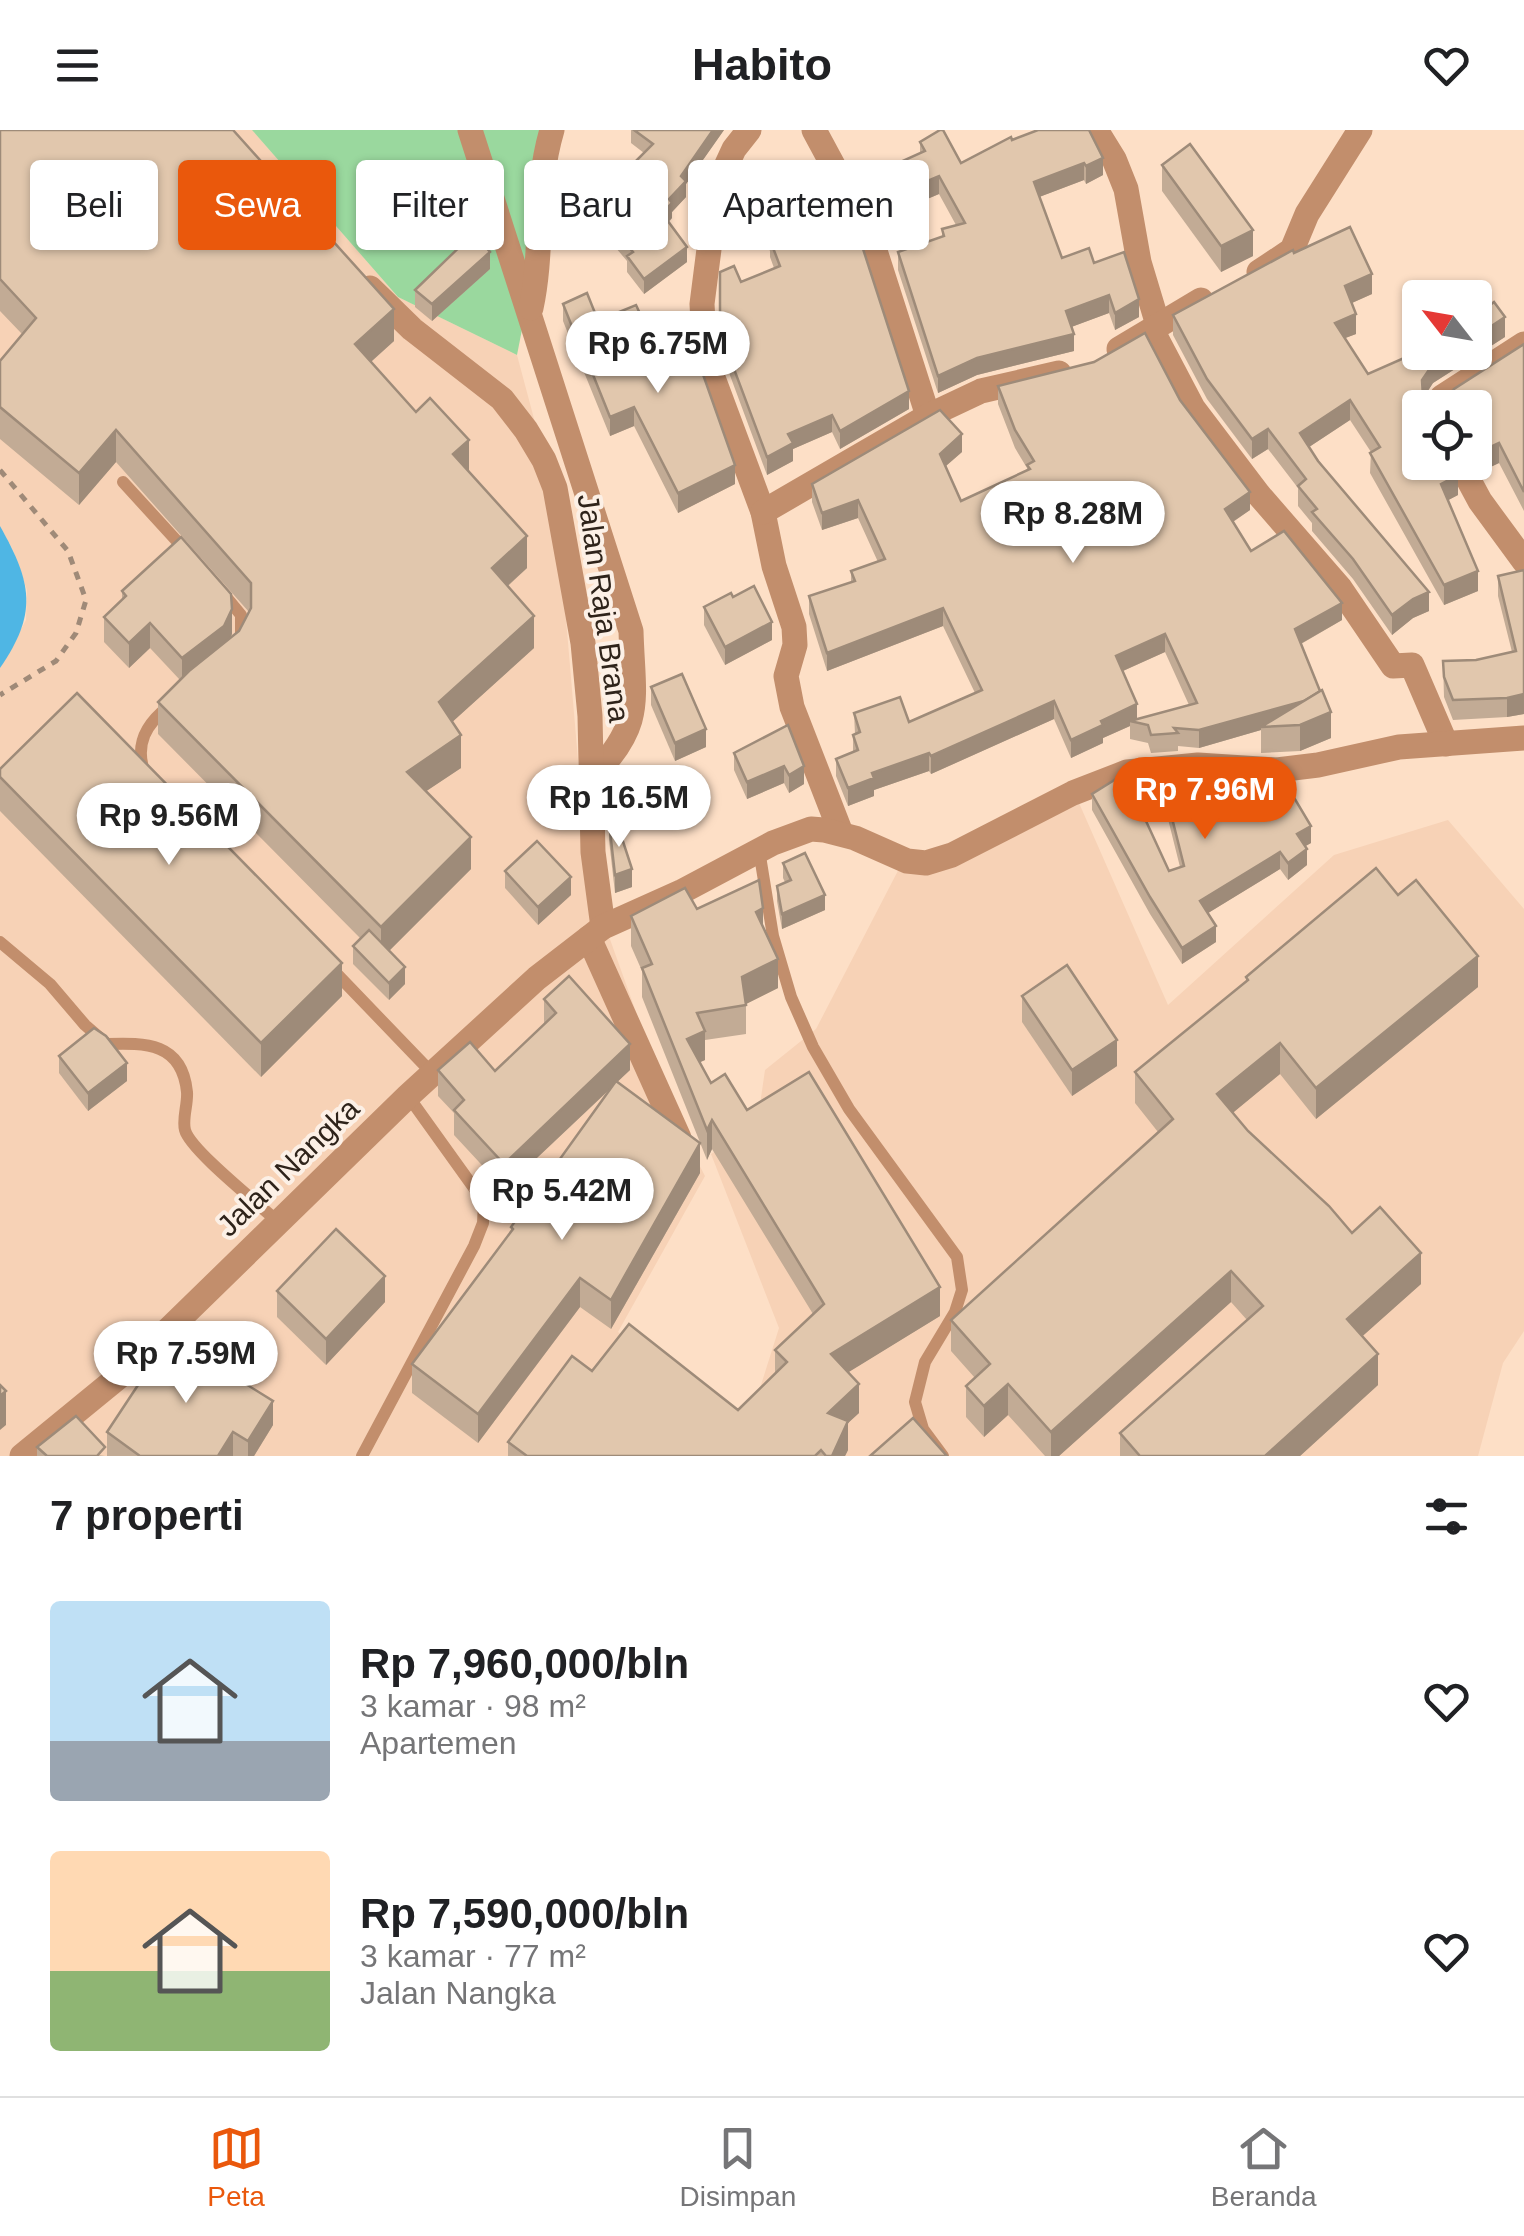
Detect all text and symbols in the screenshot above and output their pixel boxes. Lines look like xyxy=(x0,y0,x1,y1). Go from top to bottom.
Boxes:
icon: menu xyxy=(50,38,105,93)
icon: heart xyxy=(1419,38,1474,93)
text: Habito xyxy=(692,39,832,90)
chip: Beli xyxy=(30,160,158,250)
chip: Sewa xyxy=(178,160,336,250)
chip: Filter xyxy=(356,160,504,250)
chip: Baru xyxy=(524,160,668,250)
chip: Apartemen xyxy=(688,160,929,250)
north arrow xyxy=(1402,280,1492,370)
map controls xyxy=(1402,280,1492,480)
pin: Rp 6.75M xyxy=(555,311,761,396)
text: Rp 6.75M xyxy=(588,325,728,361)
button: locate xyxy=(1402,390,1492,480)
pin: Rp 8.28M xyxy=(970,481,1176,566)
street label: Jalan Raja Brana xyxy=(572,492,636,725)
text: Rp 8.28M xyxy=(1003,495,1143,531)
pin: Rp 7.96M xyxy=(1102,757,1308,842)
pin: Rp 16.5M xyxy=(516,765,722,850)
text: Rp 7.96M xyxy=(1135,771,1275,807)
text: Rp 16.5M xyxy=(549,779,689,815)
pin: Rp 9.56M xyxy=(66,783,272,868)
text: Rp 9.56M xyxy=(99,797,239,833)
street label: Jalan Nangka xyxy=(211,1091,366,1243)
pin: Rp 5.42M xyxy=(459,1158,665,1243)
text: Rp 5.42M xyxy=(492,1172,632,1208)
pin: Rp 7.59M xyxy=(83,1321,289,1406)
text: Rp 7.59M xyxy=(116,1335,256,1371)
icon: filters xyxy=(1419,1489,1474,1544)
text: 7 properti xyxy=(50,1492,244,1539)
text: Rp 7,960,000/bln xyxy=(360,1640,689,1687)
icon: home xyxy=(130,1641,250,1761)
icon: heart xyxy=(1419,1674,1474,1729)
text: 3 kamar · 98 m² xyxy=(360,1688,586,1724)
text: Apartemen xyxy=(360,1725,517,1761)
text: Rp 7,590,000/bln xyxy=(360,1890,689,1937)
icon: home xyxy=(130,1891,250,2011)
icon: heart xyxy=(1419,1924,1474,1979)
text: 3 kamar · 77 m² xyxy=(360,1938,586,1974)
text: Jalan Nangka xyxy=(360,1975,556,2011)
tab: Peta xyxy=(207,2121,265,2213)
tab: Disimpan xyxy=(680,2121,796,2213)
tab: Beranda xyxy=(1211,2121,1317,2213)

